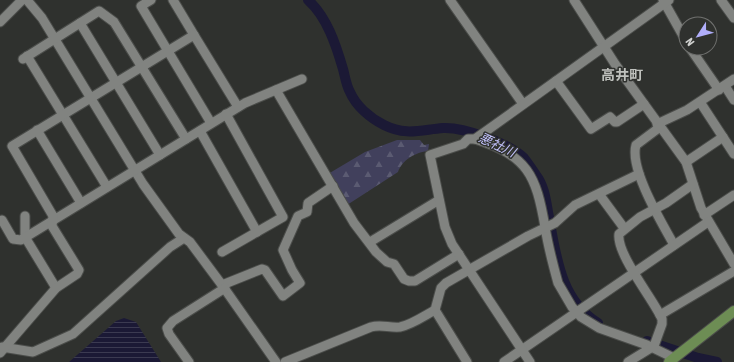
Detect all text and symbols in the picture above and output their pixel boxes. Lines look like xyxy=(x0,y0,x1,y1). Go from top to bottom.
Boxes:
north arrow xyxy=(678,16,718,56)
text: N xyxy=(683,36,697,48)
district label: 高井町 xyxy=(601,67,643,83)
water label: 悪社川 xyxy=(476,130,520,161)

